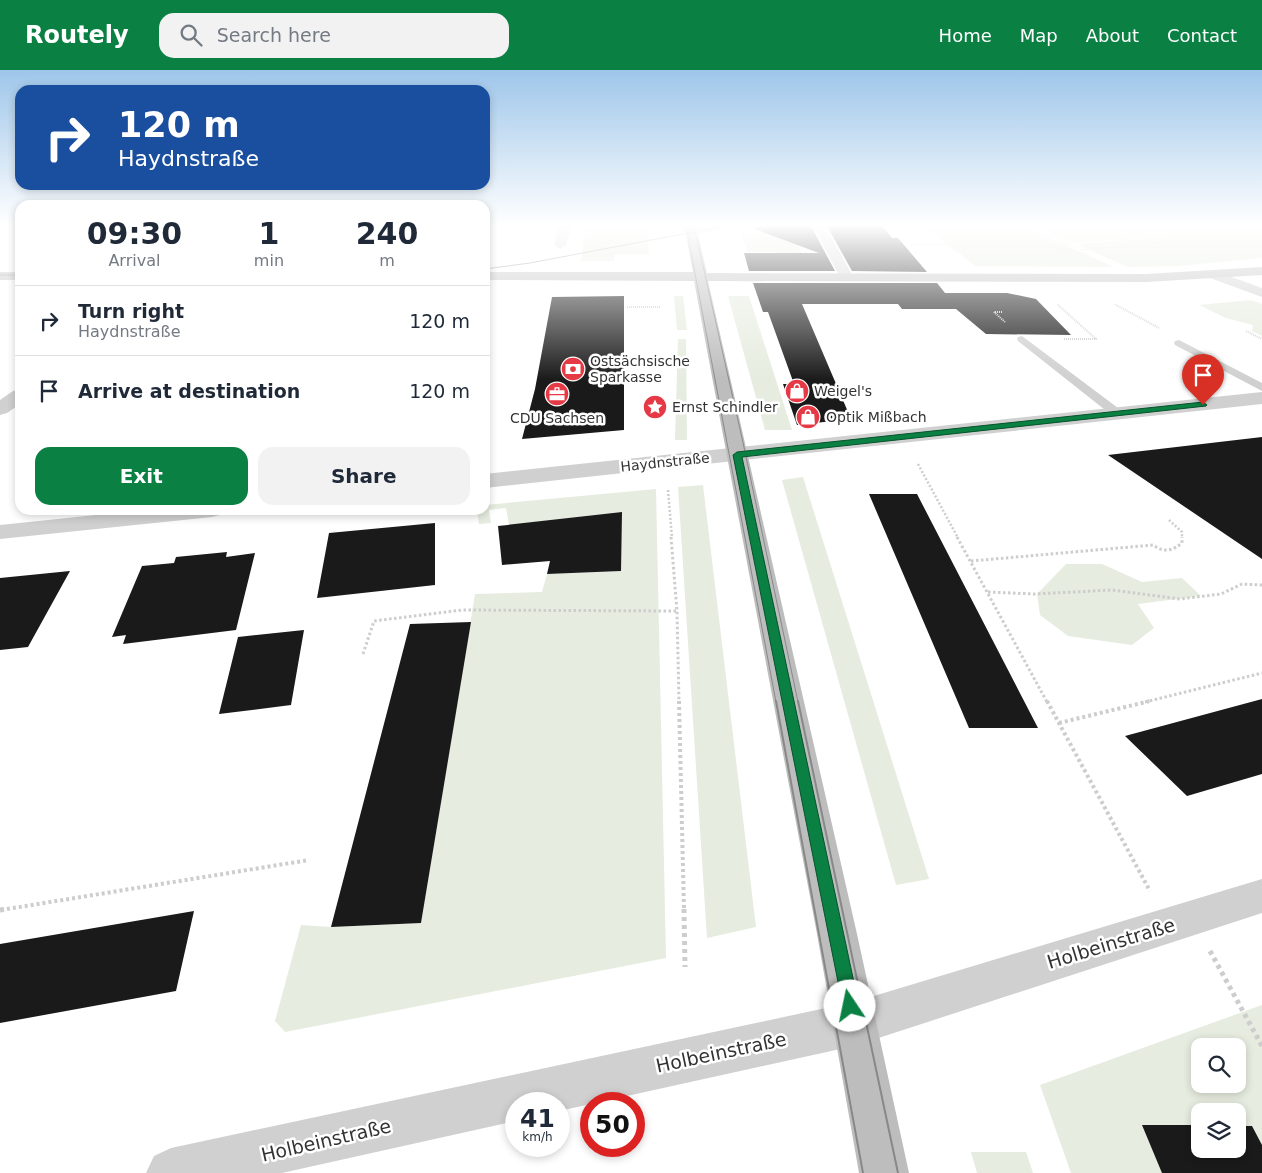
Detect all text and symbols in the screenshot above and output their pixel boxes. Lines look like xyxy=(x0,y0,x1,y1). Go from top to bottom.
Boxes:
search box xyxy=(159,13,509,58)
text: Routely xyxy=(25,21,129,49)
icon: search xyxy=(177,21,205,49)
text: Search here xyxy=(217,24,331,46)
text: Home xyxy=(939,25,992,46)
text: Map xyxy=(1020,25,1058,46)
text: About xyxy=(1086,25,1139,46)
text: Contact xyxy=(1167,25,1237,46)
icon: right xyxy=(35,105,100,170)
text: 120 m xyxy=(118,105,240,145)
text: Haydnstraße xyxy=(118,146,259,171)
text: 09:30 xyxy=(87,216,182,251)
text: 1 xyxy=(258,216,279,251)
text: 240 xyxy=(356,216,418,251)
text: Arrival xyxy=(108,251,160,270)
text: min xyxy=(254,251,284,270)
text: m xyxy=(379,251,395,270)
text: Turn right xyxy=(78,300,184,322)
icon: right xyxy=(35,307,63,335)
text: 120 m xyxy=(409,310,470,332)
text: Haydnstraße xyxy=(78,322,181,341)
place label: Ostsächsische Sparkasse xyxy=(590,353,690,385)
pin xyxy=(1182,354,1224,405)
bank icon: Ostsächsische Sparkasse xyxy=(560,356,586,382)
icon: arrive xyxy=(1189,361,1217,389)
icon: arrive xyxy=(35,377,63,405)
shop icon: Weigel's xyxy=(784,378,810,404)
text: Arrive at destination xyxy=(78,380,300,402)
text: 120 m xyxy=(409,380,470,402)
office icon: CDU Sachsen xyxy=(544,381,570,407)
place label: Weigel's xyxy=(814,383,872,399)
place icon: Ernst Schindler xyxy=(642,394,668,420)
place label: Ernst Schindler xyxy=(672,399,778,415)
shop icon: Optik Mißbach xyxy=(795,404,821,430)
place label: Optik Mißbach xyxy=(826,409,927,425)
place label: CDU Sachsen xyxy=(510,410,604,426)
button: Exit xyxy=(35,447,248,505)
button: Share xyxy=(258,447,470,505)
street label: Haydnstraße xyxy=(620,449,710,475)
street label: Holbeinstraße xyxy=(1044,913,1178,973)
position arrow xyxy=(823,979,875,1031)
street label: Holbeinstraße xyxy=(654,1027,788,1077)
map controls xyxy=(1191,1038,1246,1158)
button: search xyxy=(1191,1038,1246,1093)
speed limit sign: 50 xyxy=(580,1092,645,1157)
button: layers xyxy=(1191,1103,1246,1158)
text: 41 xyxy=(520,1104,555,1133)
street label: Holbeinstraße xyxy=(259,1114,393,1166)
text: km/h xyxy=(522,1130,553,1144)

